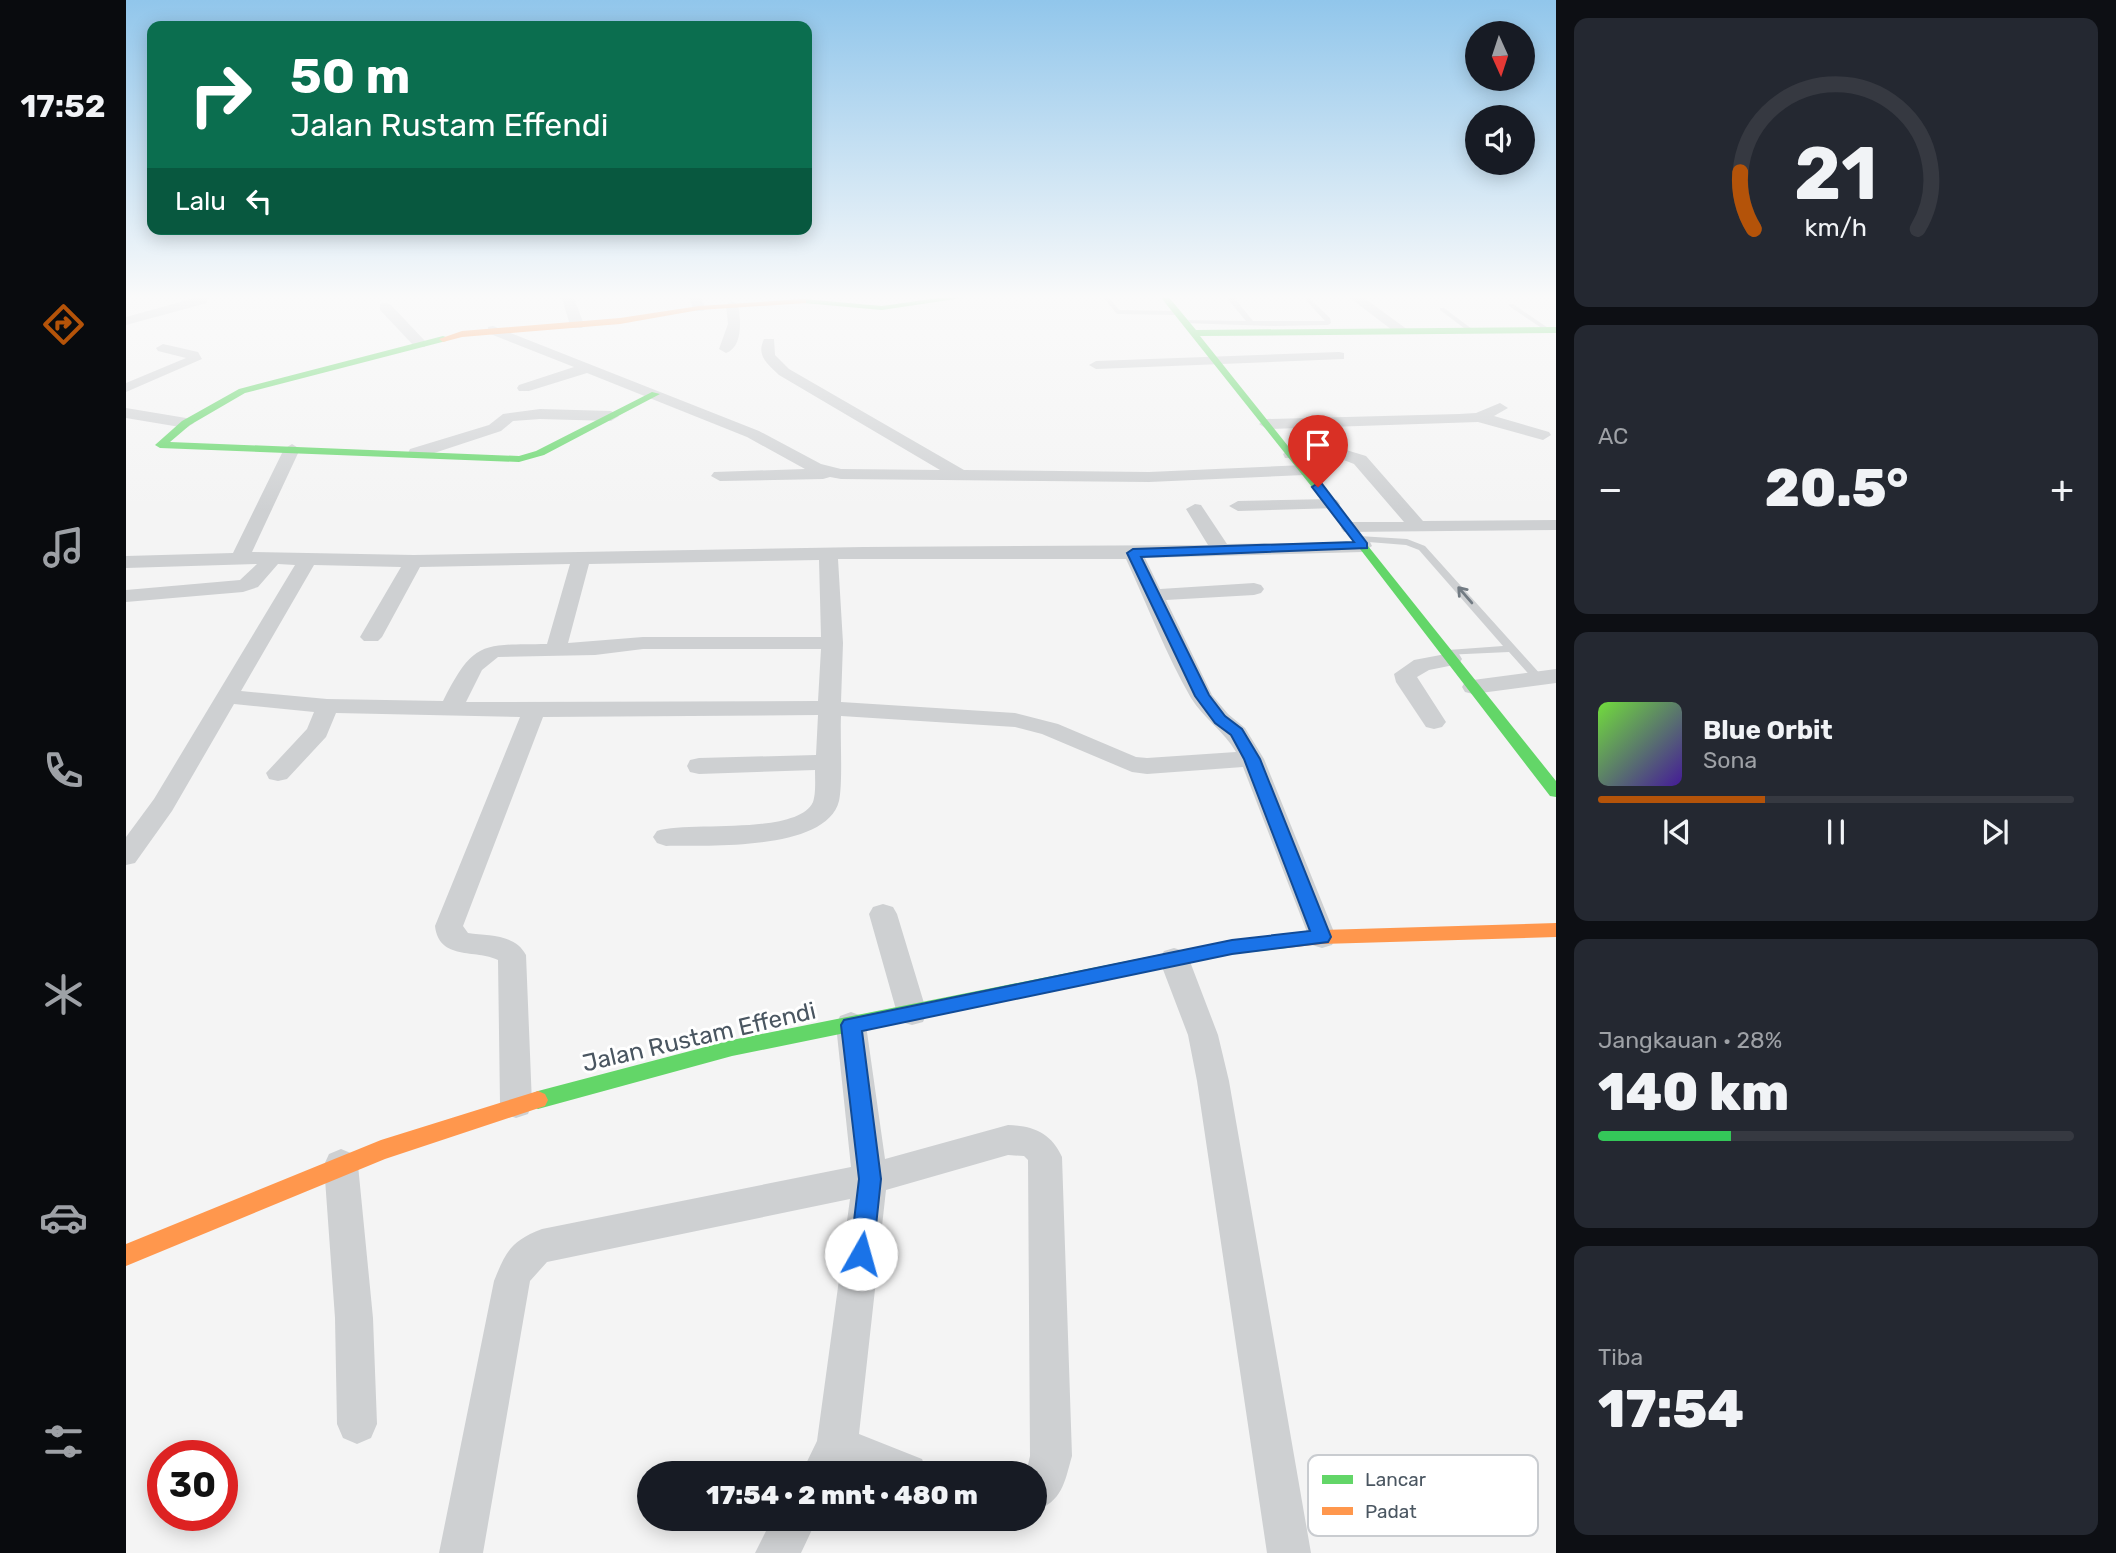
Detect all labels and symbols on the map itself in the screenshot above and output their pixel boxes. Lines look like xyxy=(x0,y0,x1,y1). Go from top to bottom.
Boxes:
north arrow xyxy=(1465,21,1535,91)
pin xyxy=(1288,415,1348,487)
one-way arrow xyxy=(1457,586,1473,604)
street label: Jalan Rustam Effendi xyxy=(579,996,819,1078)
position arrow xyxy=(824,1217,898,1291)
speed limit sign: 30 xyxy=(147,1440,238,1531)
legend xyxy=(1308,1455,1538,1536)
text: Lancar xyxy=(1365,1468,1427,1491)
text: Padat xyxy=(1365,1500,1417,1523)

